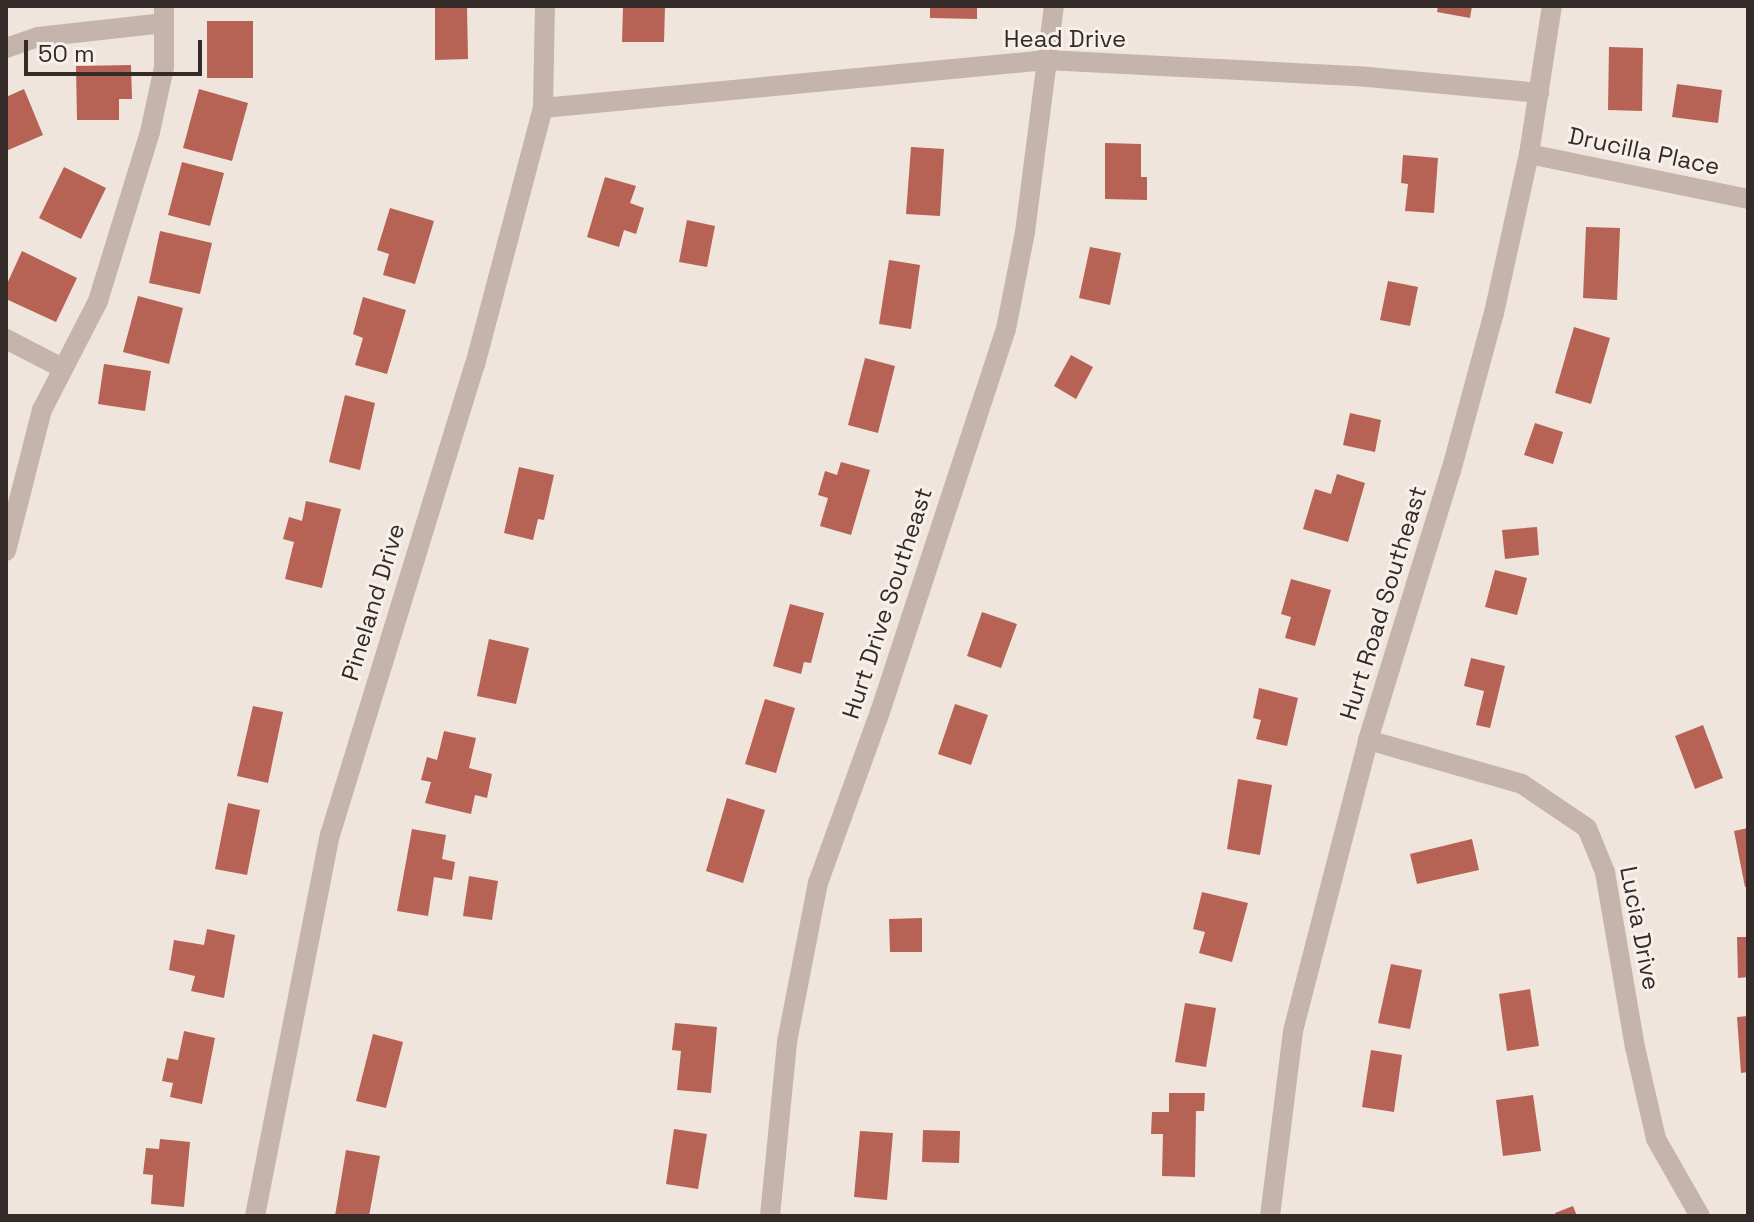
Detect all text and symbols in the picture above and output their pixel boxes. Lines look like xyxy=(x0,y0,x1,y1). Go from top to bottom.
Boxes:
scale bar xyxy=(28,24,206,74)
street label: Head Drive xyxy=(1004,25,1126,53)
text: 50 m xyxy=(38,38,95,69)
street label: Drucilla Place xyxy=(1566,121,1722,181)
street label: Hurt Road Southeast xyxy=(1334,483,1432,723)
street label: Hurt Drive Southeast xyxy=(836,484,938,722)
street label: Pineland Drive xyxy=(335,520,411,684)
street label: Lucia Drive xyxy=(1614,864,1666,992)

